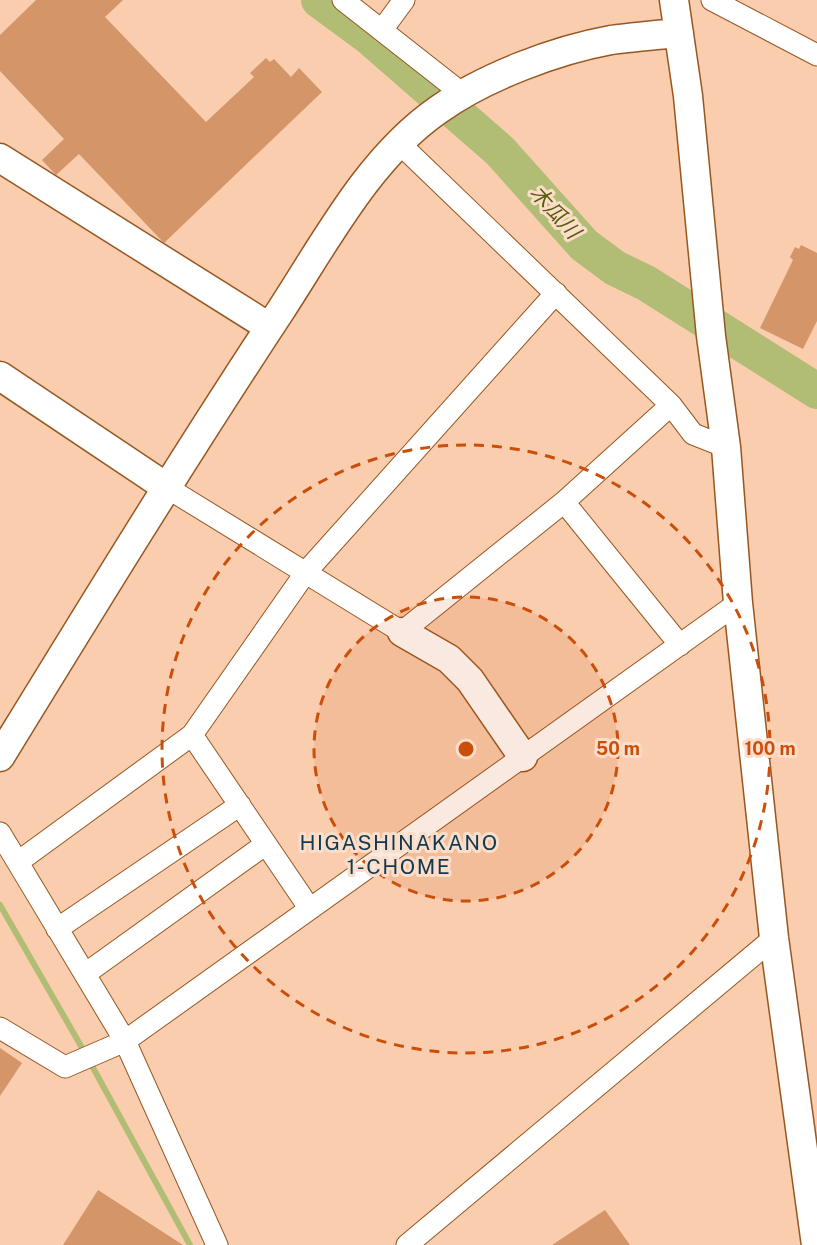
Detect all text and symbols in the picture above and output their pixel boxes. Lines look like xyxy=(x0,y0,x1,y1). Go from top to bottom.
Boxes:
water label: 木瓜川 xyxy=(525,180,587,245)
text: 50 m xyxy=(596,738,640,759)
text: 100 m xyxy=(744,738,796,759)
centre of rings xyxy=(456,739,476,759)
district label: HIGASHINAKANO 1-CHOME xyxy=(299,830,499,879)

